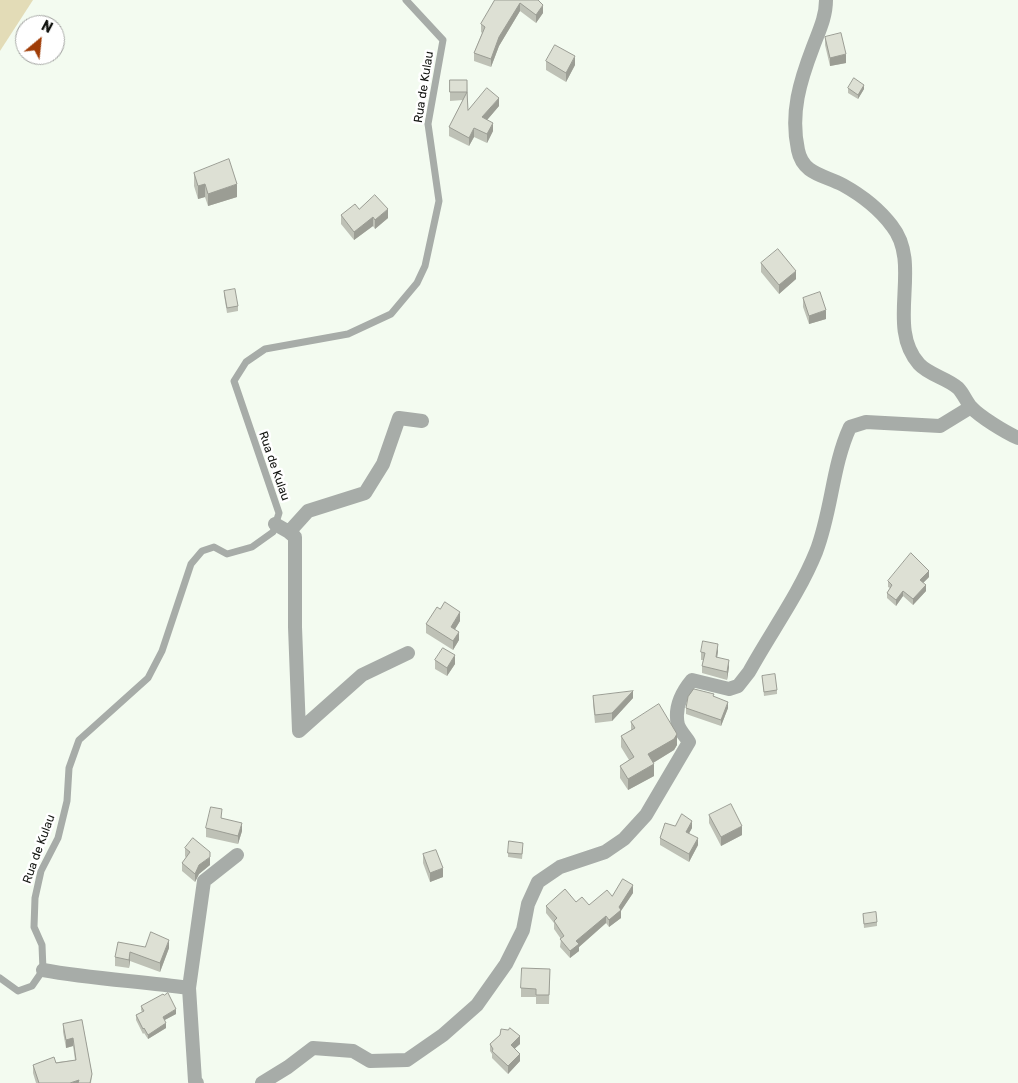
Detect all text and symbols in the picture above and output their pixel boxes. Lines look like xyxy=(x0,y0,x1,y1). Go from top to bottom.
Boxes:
north arrow xyxy=(15,15,65,65)
text: N xyxy=(38,17,55,37)
street label: Rua de Kulau xyxy=(411,50,437,124)
street label: Rua de Kulau xyxy=(255,429,293,503)
street label: Rua de Kulau xyxy=(20,813,58,885)

